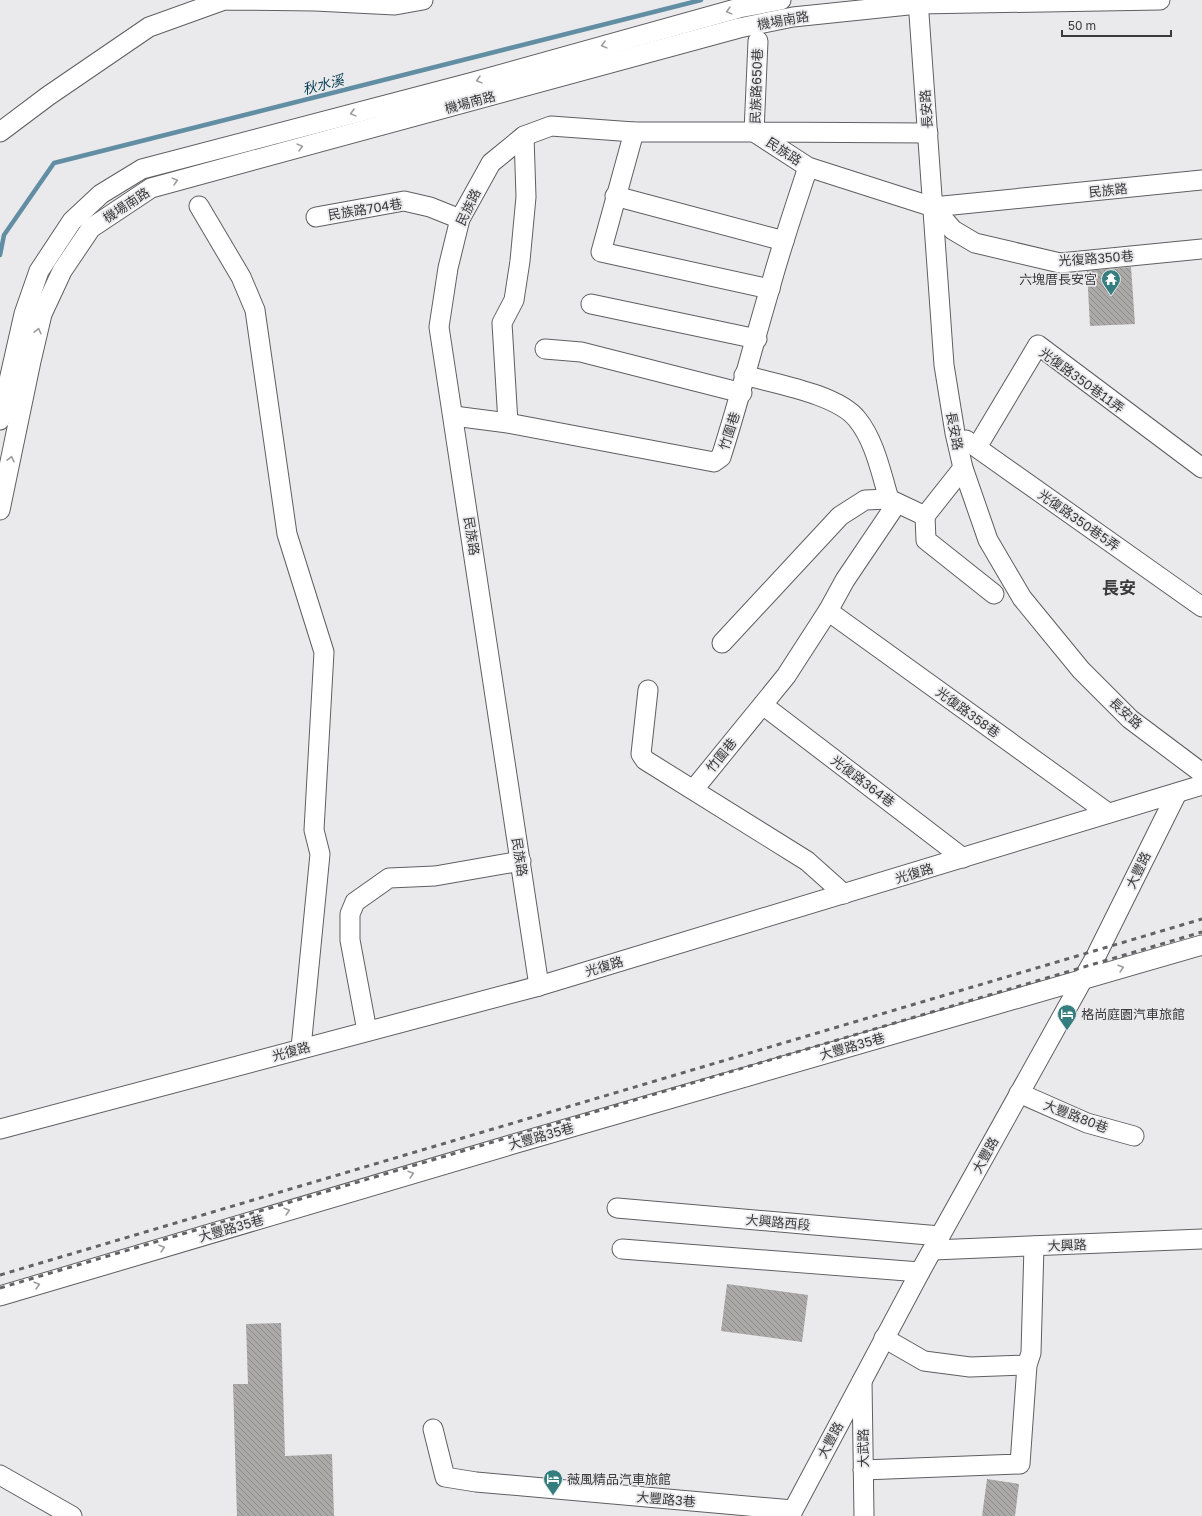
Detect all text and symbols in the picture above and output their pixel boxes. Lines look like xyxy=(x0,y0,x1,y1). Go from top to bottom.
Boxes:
one-way arrow xyxy=(726,6,733,15)
street label: 機場南路 xyxy=(756,8,810,32)
scale bar xyxy=(1062,12,1171,38)
text: 50 m xyxy=(1068,18,1096,33)
one-way arrow xyxy=(601,41,607,49)
street label: 民族路650巷 xyxy=(747,48,765,124)
water label: 秋水溪 xyxy=(301,70,347,97)
one-way arrow xyxy=(475,75,482,84)
street label: 機場南路 xyxy=(443,88,497,116)
street label: 長安路 xyxy=(917,89,935,129)
one-way arrow xyxy=(350,109,356,117)
street label: 民族路 xyxy=(763,134,805,168)
one-way arrow xyxy=(297,144,304,152)
one-way arrow xyxy=(172,178,178,186)
street label: 民族路 xyxy=(1088,180,1128,200)
street label: 機場南路 xyxy=(100,184,152,226)
street label: 民族路 xyxy=(452,186,484,228)
street label: 民族路704巷 xyxy=(327,195,403,223)
street label: 光復路350巷 xyxy=(1058,247,1134,269)
temple icon: 六塊厝長安宮 xyxy=(1100,268,1122,296)
place label: 六塊厝長安宮 xyxy=(1019,271,1097,287)
one-way arrow xyxy=(33,328,42,335)
street label: 光復路350巷11弄 xyxy=(1037,344,1127,416)
street label: 竹圍巷 xyxy=(715,410,743,452)
street label: 長安路 xyxy=(943,410,967,452)
one-way arrow xyxy=(6,455,14,462)
street label: 光復路350巷5弄 xyxy=(1035,486,1123,554)
street label: 民族路 xyxy=(461,515,483,557)
district label: 長安 xyxy=(1102,577,1136,598)
street label: 光復路358巷 xyxy=(933,683,1003,741)
street label: 長安路 xyxy=(1106,694,1146,732)
street label: 竹圍巷 xyxy=(703,735,739,775)
street label: 光復路364巷 xyxy=(828,752,898,810)
street label: 民族路 xyxy=(509,836,531,878)
street label: 大豐路 xyxy=(1122,849,1154,891)
street label: 光復路 xyxy=(893,860,935,886)
street label: 光復路 xyxy=(583,953,625,979)
one-way arrow xyxy=(1117,964,1124,973)
hotel icon: 格尚庭園汽車旅館 xyxy=(1056,1003,1078,1031)
place label: 格尚庭園汽車旅館 xyxy=(1081,1006,1185,1022)
street label: 大豐路35巷 xyxy=(818,1029,886,1063)
street label: 光復路 xyxy=(270,1038,312,1064)
street label: 大豐路80巷 xyxy=(1041,1096,1111,1136)
street label: 大豐路35巷 xyxy=(507,1119,575,1153)
street label: 大豐路 xyxy=(969,1134,1001,1176)
one-way arrow xyxy=(408,1170,415,1179)
one-way arrow xyxy=(283,1207,290,1216)
street label: 大豐路35巷 xyxy=(197,1211,265,1245)
street label: 大興路西段 xyxy=(745,1211,811,1233)
street label: 大興路 xyxy=(1047,1236,1087,1254)
one-way arrow xyxy=(158,1244,165,1253)
one-way arrow xyxy=(34,1281,41,1290)
street label: 大豐路 xyxy=(814,1419,846,1461)
street label: 大武路 xyxy=(855,1428,871,1468)
hotel icon: 薇風精品汽車旅館 xyxy=(542,1468,564,1496)
place label: 薇風精品汽車旅館 xyxy=(567,1471,671,1487)
street label: 大豐路3巷 xyxy=(636,1488,696,1510)

